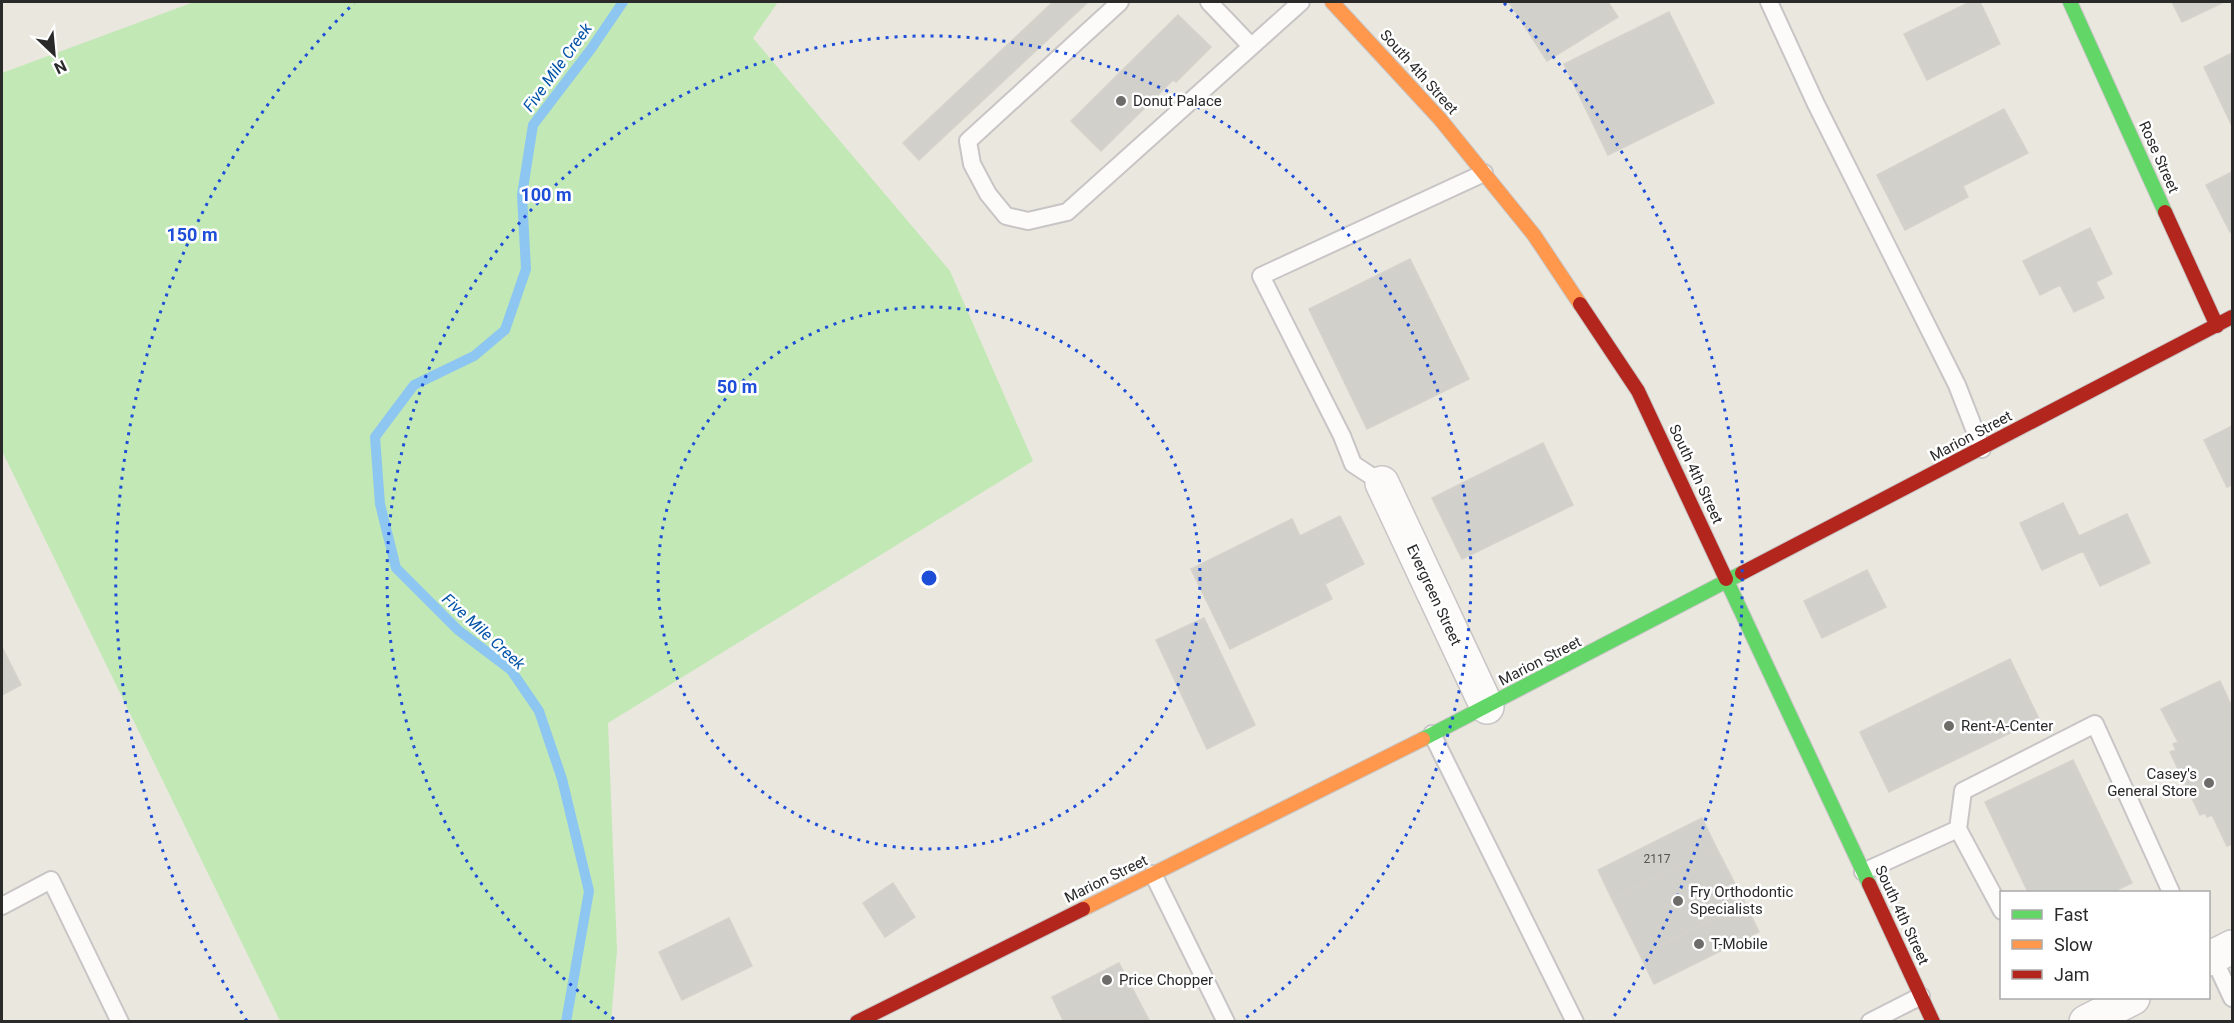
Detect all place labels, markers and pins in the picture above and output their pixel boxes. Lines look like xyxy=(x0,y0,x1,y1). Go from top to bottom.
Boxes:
place label: Donut Palace xyxy=(1133,92,1222,110)
marker: Donut Palace xyxy=(1114,94,1128,108)
centre of rings xyxy=(919,568,939,588)
place label: Rent-A-Center xyxy=(1961,717,2053,735)
marker: Rent-A-Center xyxy=(1942,719,1956,733)
place label: Casey's General Store xyxy=(2107,765,2197,800)
marker: Casey's General Store xyxy=(2202,776,2216,790)
place label: Fry Orthodontic Specialists xyxy=(1690,883,1793,918)
marker: Fry Orthodontic Specialists xyxy=(1671,894,1685,908)
place label: T-Mobile xyxy=(1711,935,1768,953)
marker: T-Mobile xyxy=(1692,937,1706,951)
place label: Price Chopper xyxy=(1119,971,1213,989)
marker: Price Chopper xyxy=(1100,973,1114,987)

